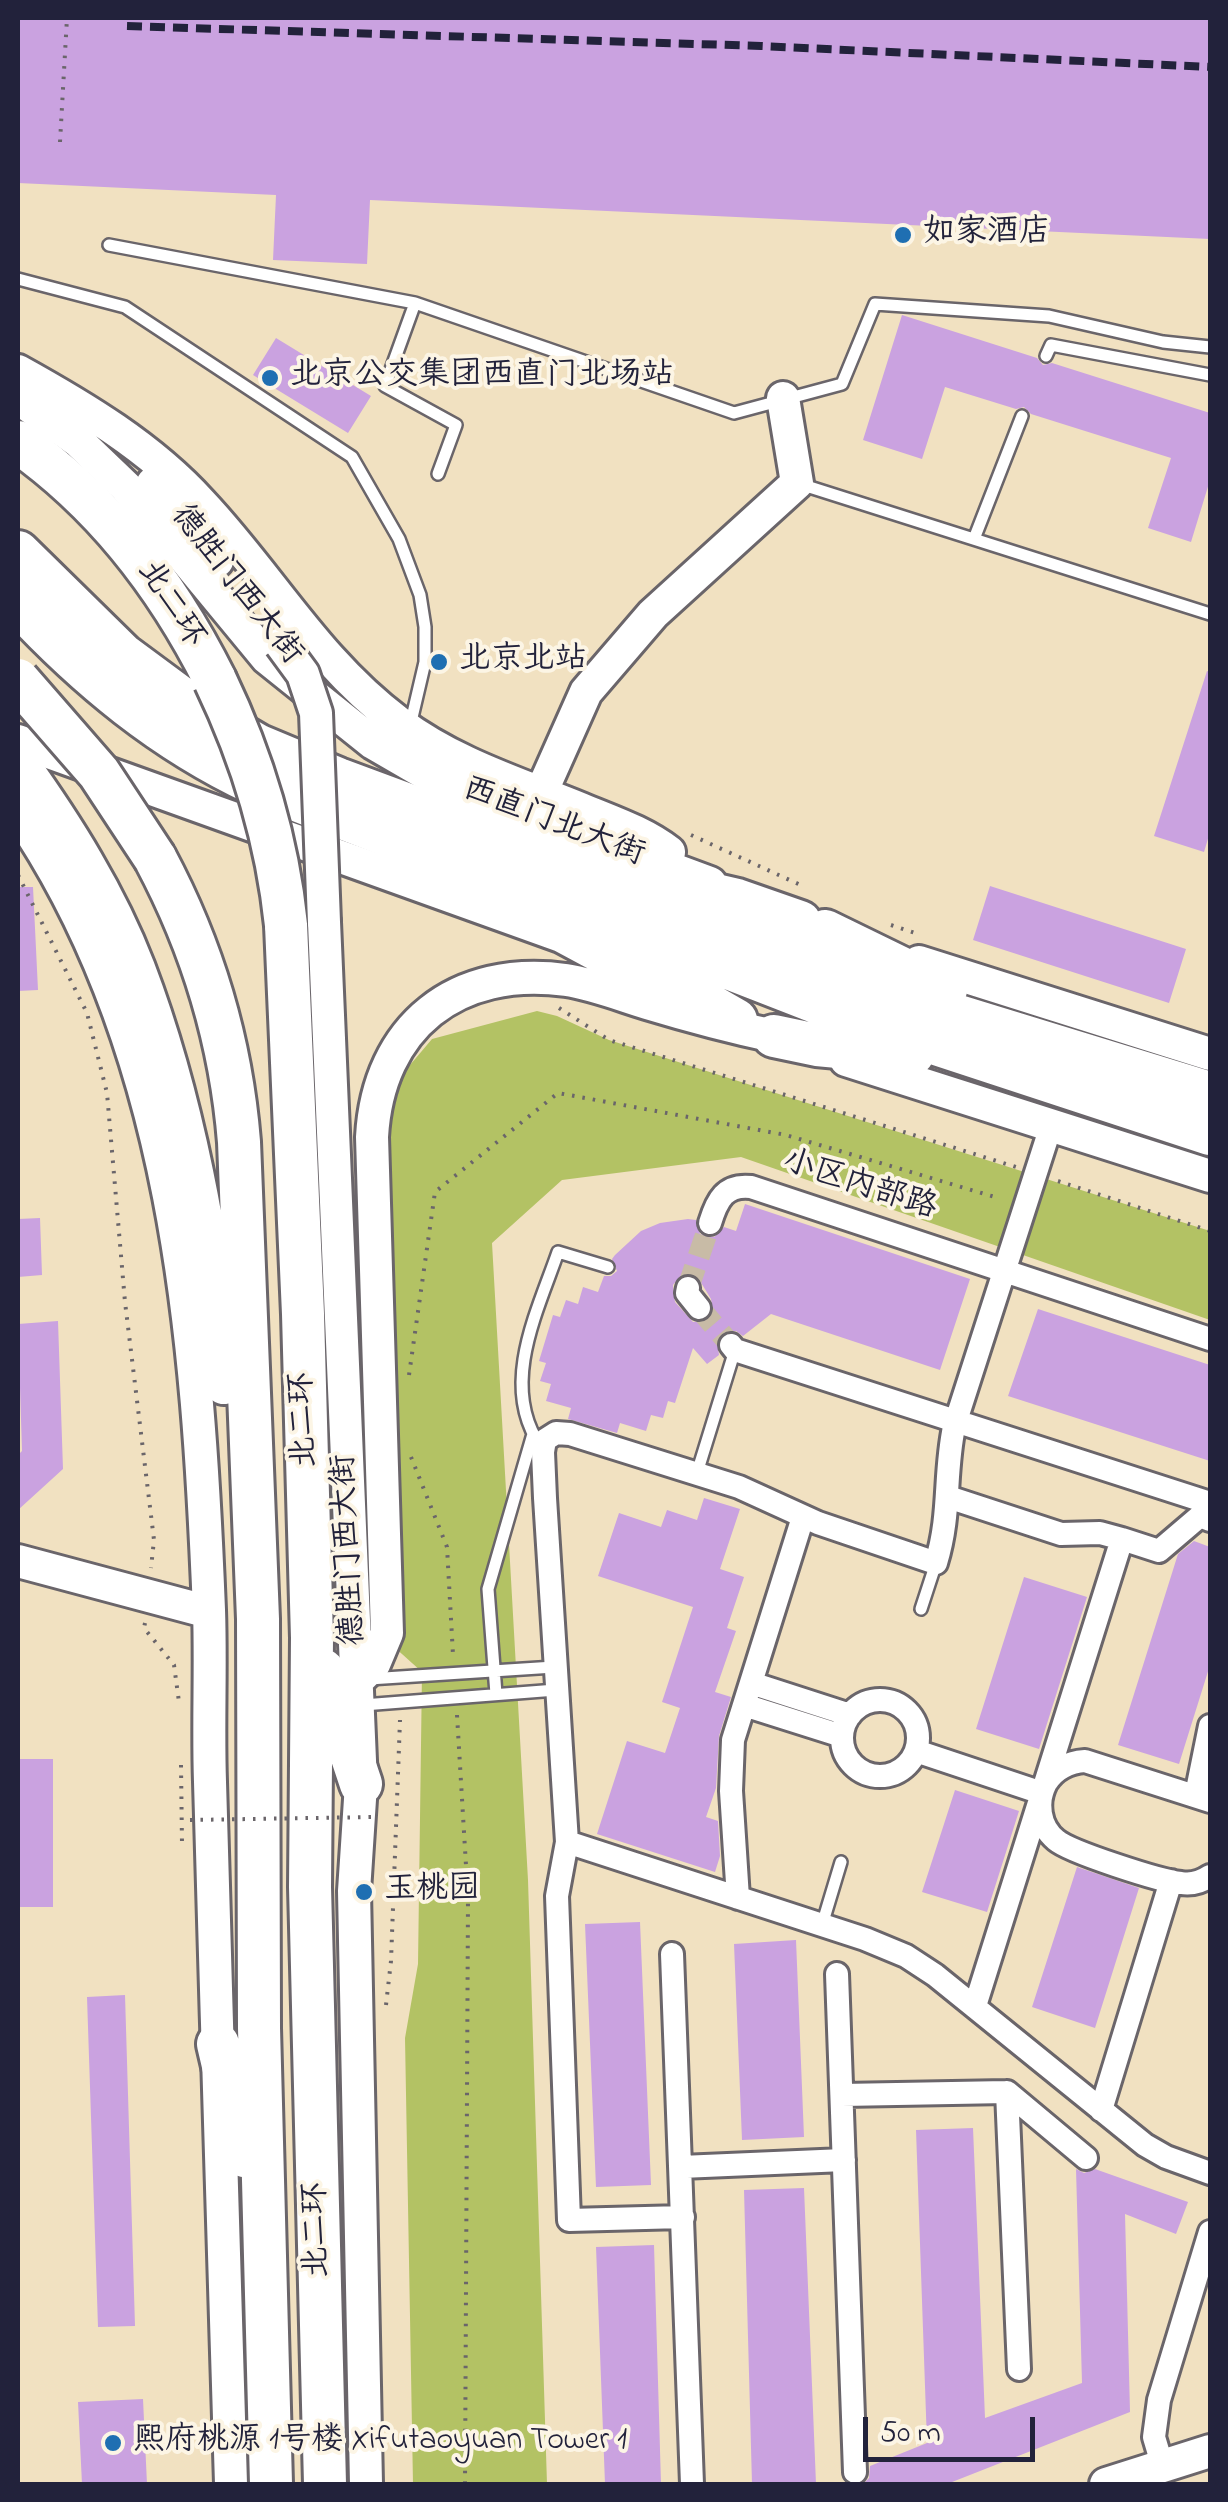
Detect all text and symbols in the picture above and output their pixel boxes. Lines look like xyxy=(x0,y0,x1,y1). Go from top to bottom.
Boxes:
place label: 如家酒店 xyxy=(923,216,1051,254)
marker: 如家酒店 xyxy=(892,224,914,246)
place label: 北京公交集团西直门北场站 xyxy=(290,359,674,397)
marker: 北京公交集团西直门北场站 xyxy=(259,367,281,389)
street label: 德胜门西大街 xyxy=(161,499,309,673)
street label: 北二环 xyxy=(127,554,211,656)
place label: 北京北站 xyxy=(459,643,587,681)
marker: 北京北站 xyxy=(428,651,450,673)
street label: 西直门北大街 xyxy=(456,772,650,876)
street label: 小区内部路 xyxy=(777,1144,941,1230)
street label: 北二环 xyxy=(285,1371,327,1469)
street label: 德胜门西大街 xyxy=(327,1453,375,1647)
place label: 玉桃园 xyxy=(384,1873,480,1911)
marker: 玉桃园 xyxy=(353,1881,375,1903)
street label: 北二环 xyxy=(299,2182,339,2278)
scale bar xyxy=(868,2397,1040,2459)
text: 50 m xyxy=(880,2412,941,2456)
place label: 熙府桃源 1号楼 Xifutaoyuan Tower 1 xyxy=(133,2424,627,2462)
marker: 熙府桃源 1号楼 Xifutaoyuan Tower 1 xyxy=(102,2432,124,2454)

